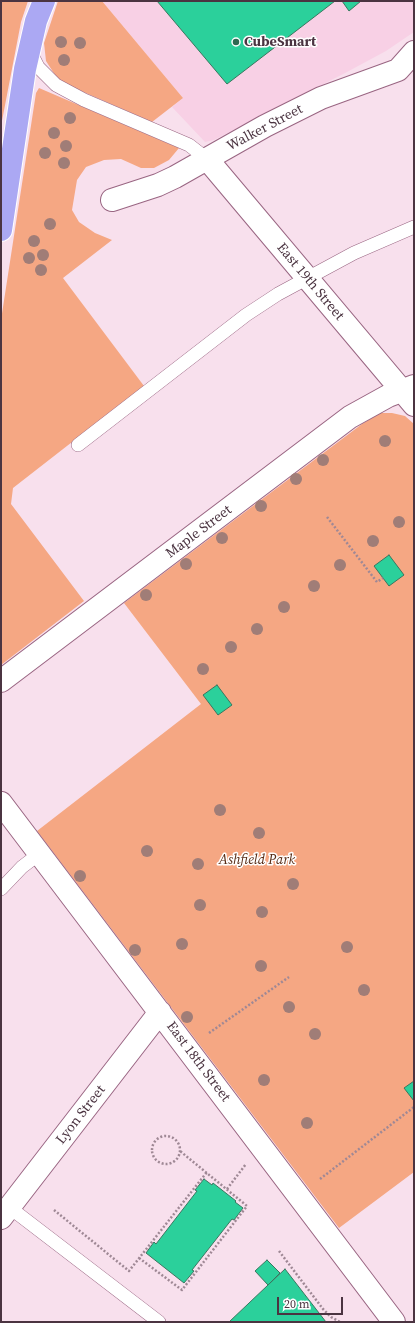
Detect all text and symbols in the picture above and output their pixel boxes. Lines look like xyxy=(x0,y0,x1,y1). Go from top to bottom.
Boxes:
place label: CubeSmart xyxy=(244,34,316,50)
marker: CubeSmart xyxy=(231,37,241,47)
street label: Walker Street xyxy=(224,101,306,155)
street label: East 19th Street xyxy=(273,240,347,324)
street label: Maple Street xyxy=(163,502,235,562)
park label: Ashfield Park xyxy=(219,852,295,868)
street label: East 18th Street xyxy=(162,1019,234,1105)
street label: Lyon Street xyxy=(53,1082,109,1148)
scale bar xyxy=(279,1289,345,1315)
text: 20 m xyxy=(284,1296,310,1312)

